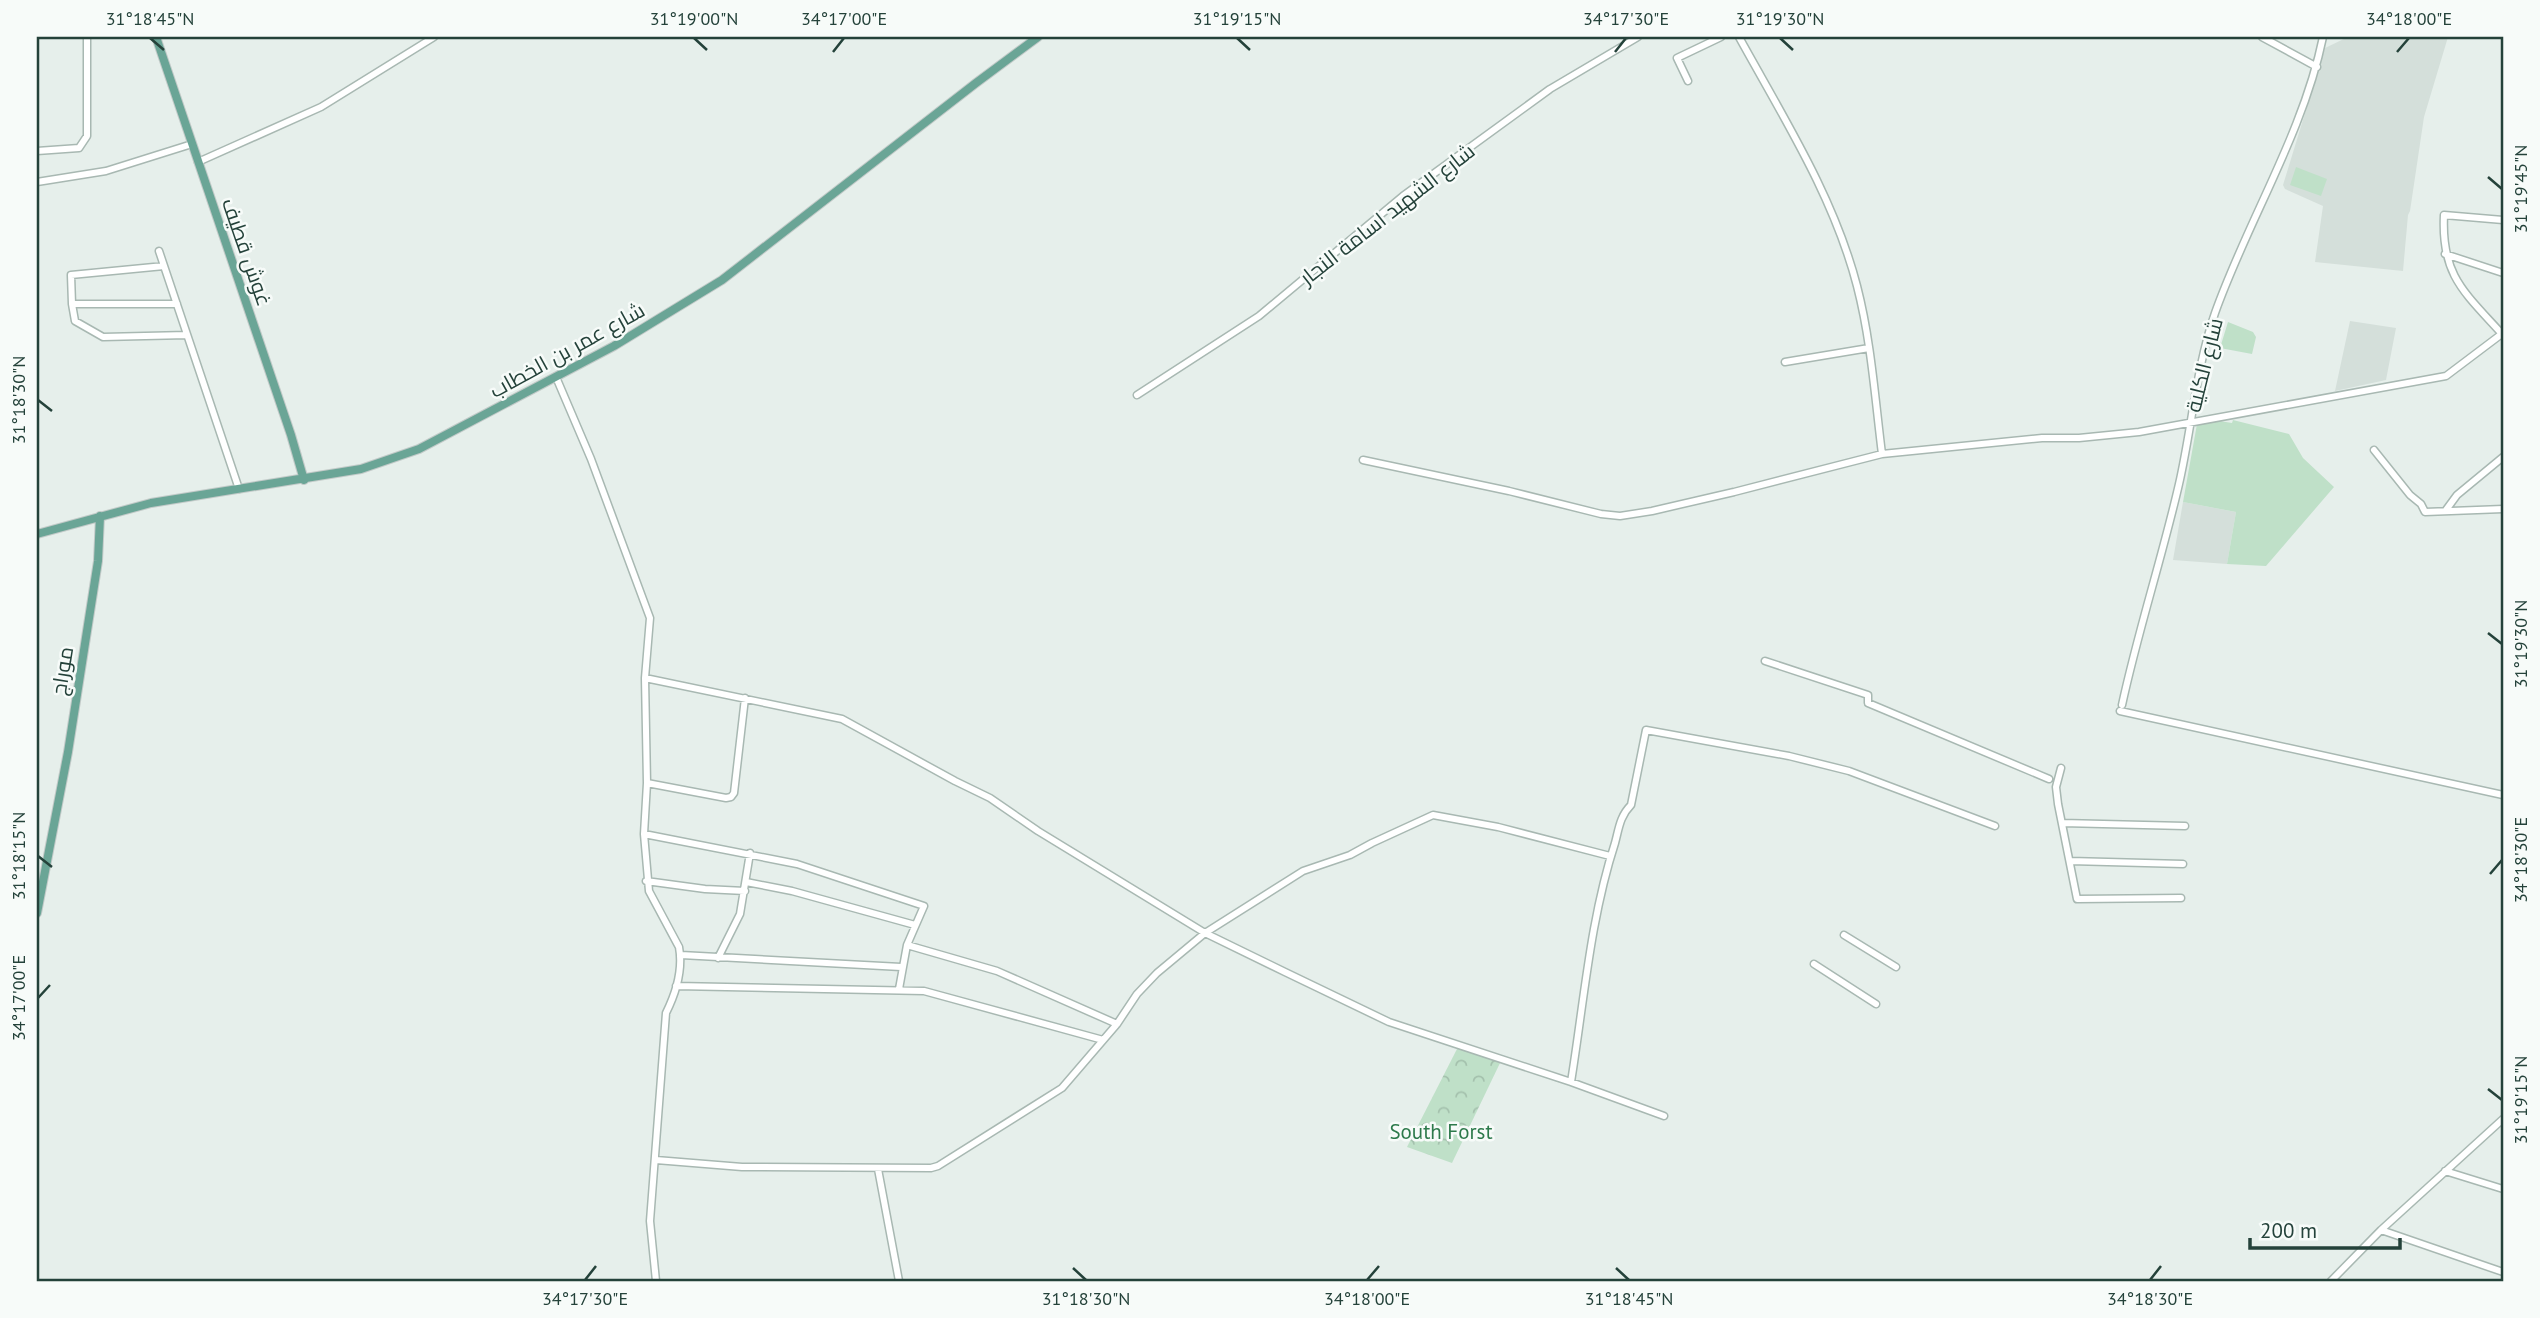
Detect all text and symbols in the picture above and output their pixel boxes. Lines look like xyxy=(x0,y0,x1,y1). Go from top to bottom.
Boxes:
text: 31°18'45"N xyxy=(106,7,194,30)
text: 31°19'00"N xyxy=(650,7,738,30)
text: 34°17'00"E xyxy=(801,7,887,30)
text: 31°19'15"N xyxy=(1193,7,1281,30)
text: 34°17'30"E xyxy=(1583,7,1669,30)
text: 31°19'30"N xyxy=(1736,7,1824,30)
text: 34°18'00"E xyxy=(2366,7,2452,30)
street label: شارع الشهيد اسامة النجار xyxy=(1293,137,1481,292)
text: 31°19'45"N xyxy=(2509,145,2532,233)
street label: غوش قطيف xyxy=(216,194,278,310)
street label: شارع عمر بن الخطاب xyxy=(485,296,650,405)
street label: شارع الكلية xyxy=(2179,315,2230,415)
text: 31°18'30"N xyxy=(7,356,30,444)
text: 31°19'30"N xyxy=(2509,600,2532,688)
street label: موراج xyxy=(45,645,80,697)
text: 31°18'15"N xyxy=(7,812,30,900)
text: 34°18'30"E xyxy=(2509,817,2532,903)
text: 34°17'00"E xyxy=(7,955,30,1041)
text: 31°19'15"N xyxy=(2509,1056,2532,1144)
park label: South Forst xyxy=(1389,1118,1493,1145)
scale bar xyxy=(2250,1206,2400,1250)
text: 200 m xyxy=(2260,1217,2317,1244)
text: 34°17'30"E xyxy=(542,1287,628,1310)
text: 31°18'30"N xyxy=(1042,1287,1130,1310)
text: 34°18'00"E xyxy=(1324,1287,1410,1310)
text: 31°18'45"N xyxy=(1585,1287,1673,1310)
text: 34°18'30"E xyxy=(2107,1287,2193,1310)

